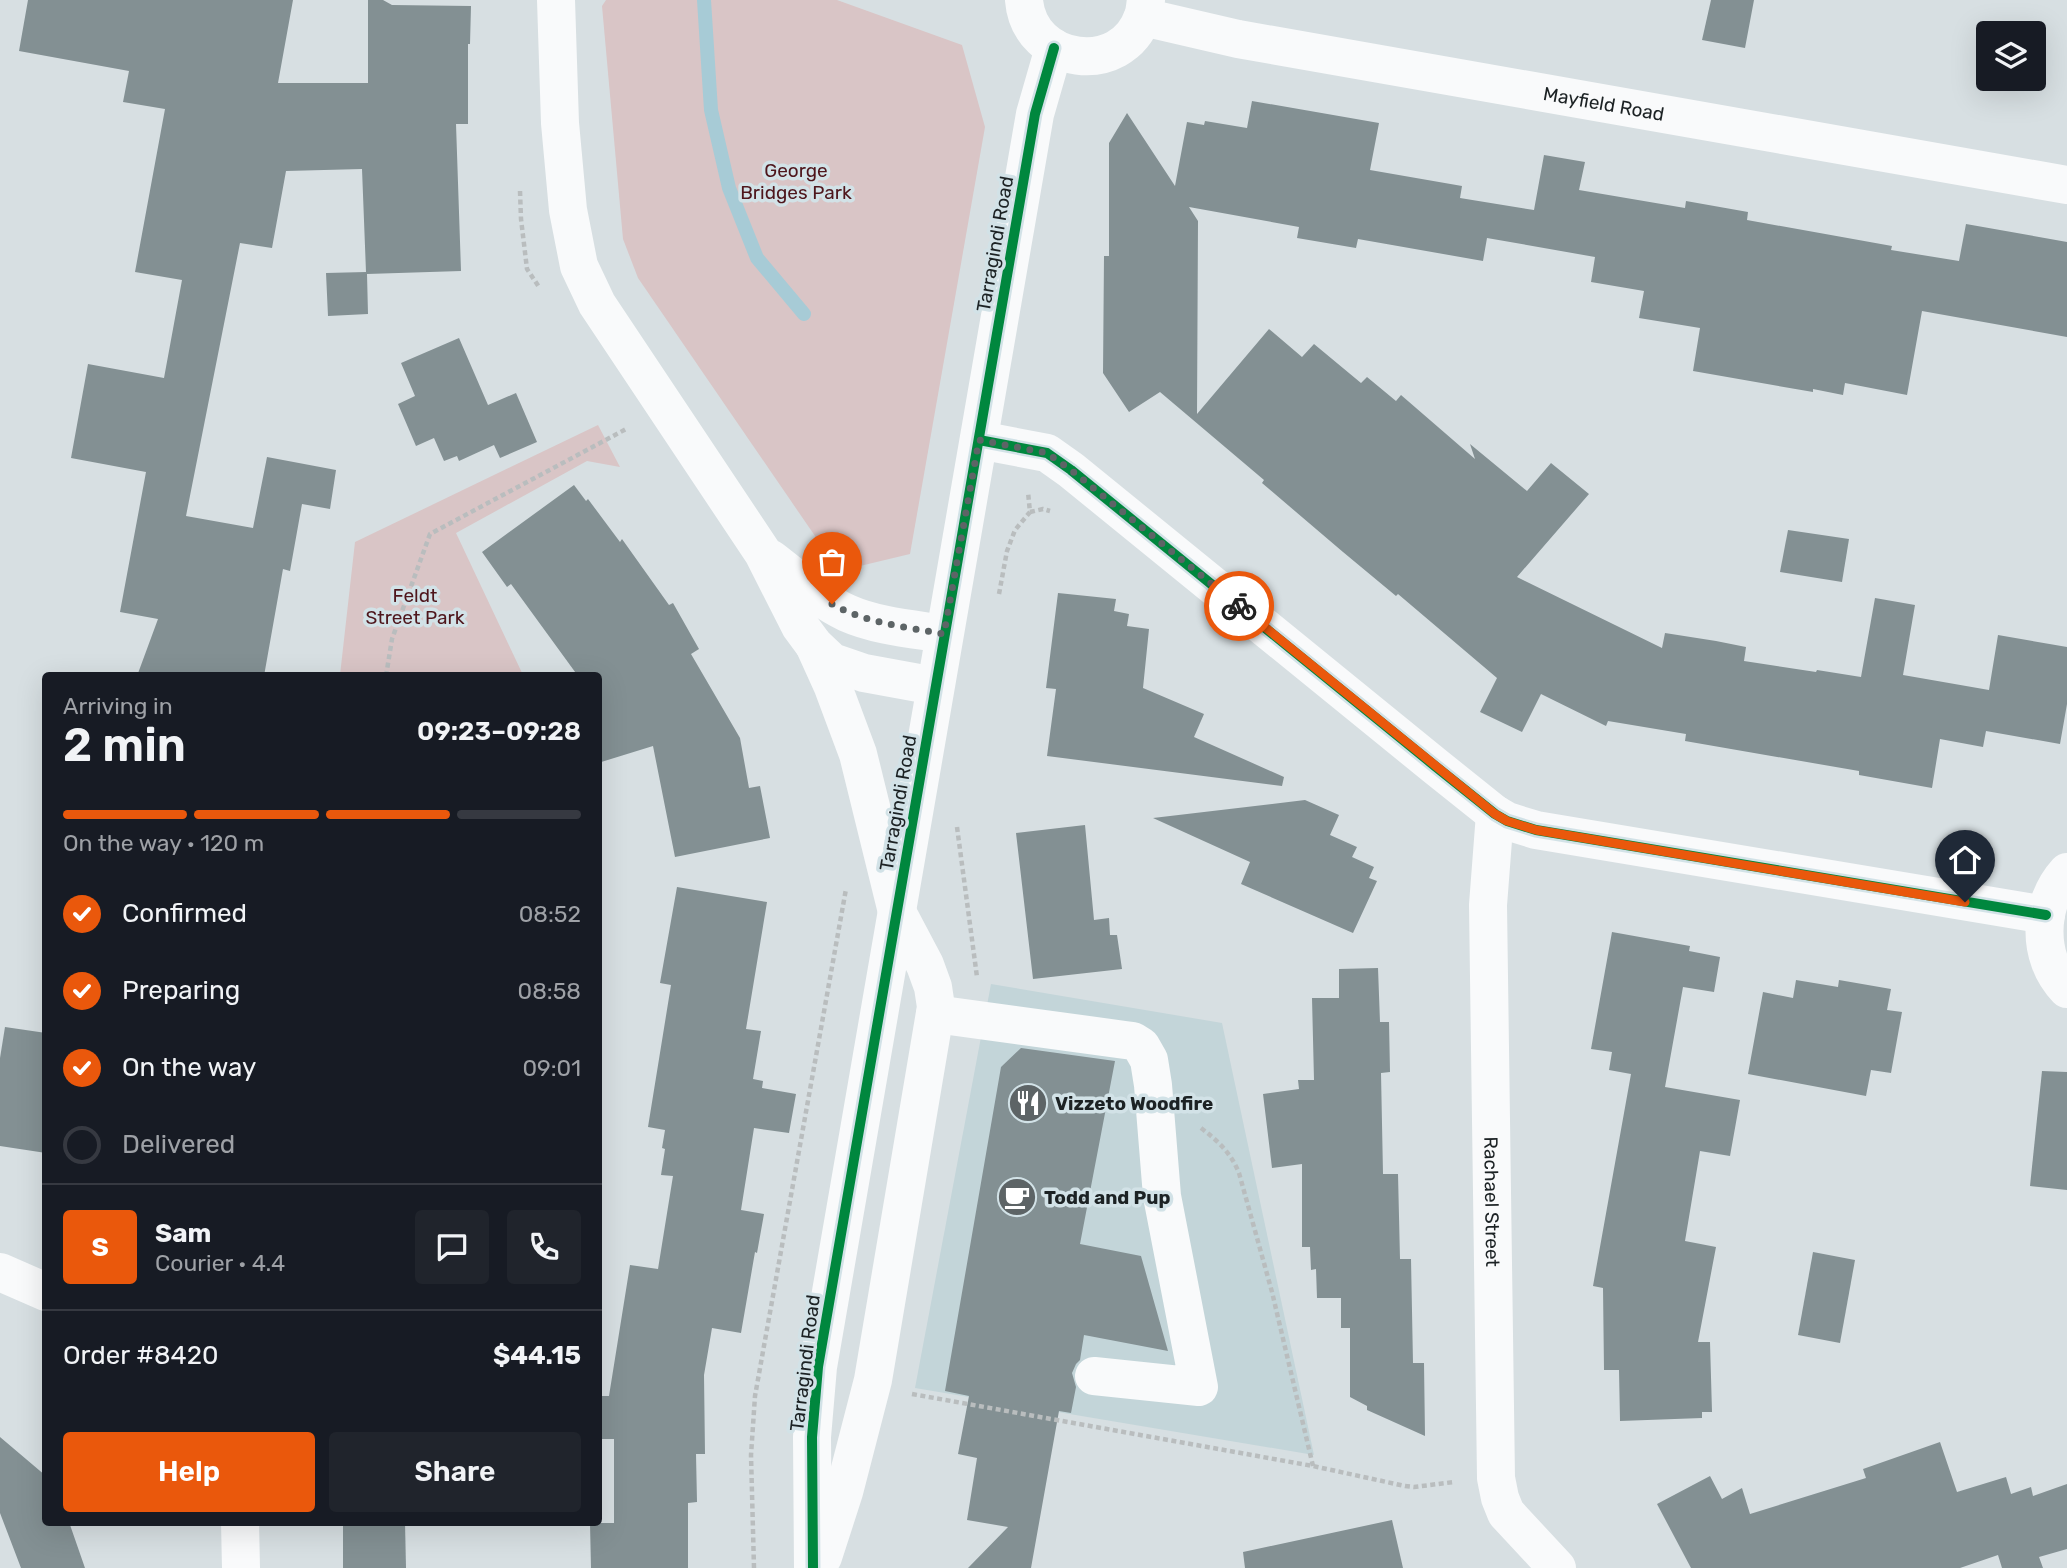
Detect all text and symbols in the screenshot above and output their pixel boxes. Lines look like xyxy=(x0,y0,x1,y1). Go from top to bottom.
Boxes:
map controls xyxy=(1976,21,2046,91)
button: layers xyxy=(1976,21,2046,91)
street label: Mayfield Road xyxy=(1541,81,1666,125)
park label: George Bridges Park xyxy=(740,159,852,204)
street label: Tarragindi Road xyxy=(972,174,1018,314)
pin xyxy=(802,532,862,604)
icon: bag xyxy=(813,543,851,581)
courier xyxy=(1204,571,1274,641)
park label: Feldt Street Park xyxy=(365,584,465,629)
icon: bike xyxy=(1220,587,1258,625)
text: Arriving in xyxy=(63,692,173,720)
text: 09:23–09:28 xyxy=(417,716,581,747)
text: 2 min xyxy=(63,718,186,773)
street label: Tarragindi Road xyxy=(875,733,921,873)
text: On the way · 120 m xyxy=(63,829,264,857)
pin xyxy=(1935,830,1995,902)
icon: home xyxy=(1946,841,1984,879)
icon: check xyxy=(63,895,101,933)
text: Confirmed xyxy=(122,898,247,929)
text: 08:52 xyxy=(519,900,581,928)
icon: check xyxy=(63,972,101,1010)
text: Preparing xyxy=(122,975,240,1006)
text: 08:58 xyxy=(518,977,581,1005)
icon: check xyxy=(63,1049,101,1087)
text: On the way xyxy=(122,1052,256,1083)
text: 09:01 xyxy=(522,1054,581,1082)
restaurant icon: Vizzeto Woodfire xyxy=(1007,1082,1049,1124)
place label: Vizzeto Woodfire xyxy=(1055,1092,1213,1115)
text: Delivered xyxy=(122,1129,235,1160)
street label: Rachael Street xyxy=(1480,1136,1505,1268)
cafe icon: Todd and Pup xyxy=(996,1176,1038,1218)
place label: Todd and Pup xyxy=(1044,1186,1170,1209)
button: chat xyxy=(415,1210,489,1284)
button: phone xyxy=(507,1210,581,1284)
text: Sam xyxy=(155,1218,211,1249)
text: S xyxy=(91,1232,109,1263)
text: Courier · 4.4 xyxy=(155,1249,285,1277)
street label: Tarragindi Road xyxy=(785,1293,825,1433)
text: Order #8420 xyxy=(63,1340,218,1371)
text: $44.15 xyxy=(493,1340,581,1371)
button: Help xyxy=(63,1432,315,1512)
button: Share xyxy=(329,1432,581,1512)

